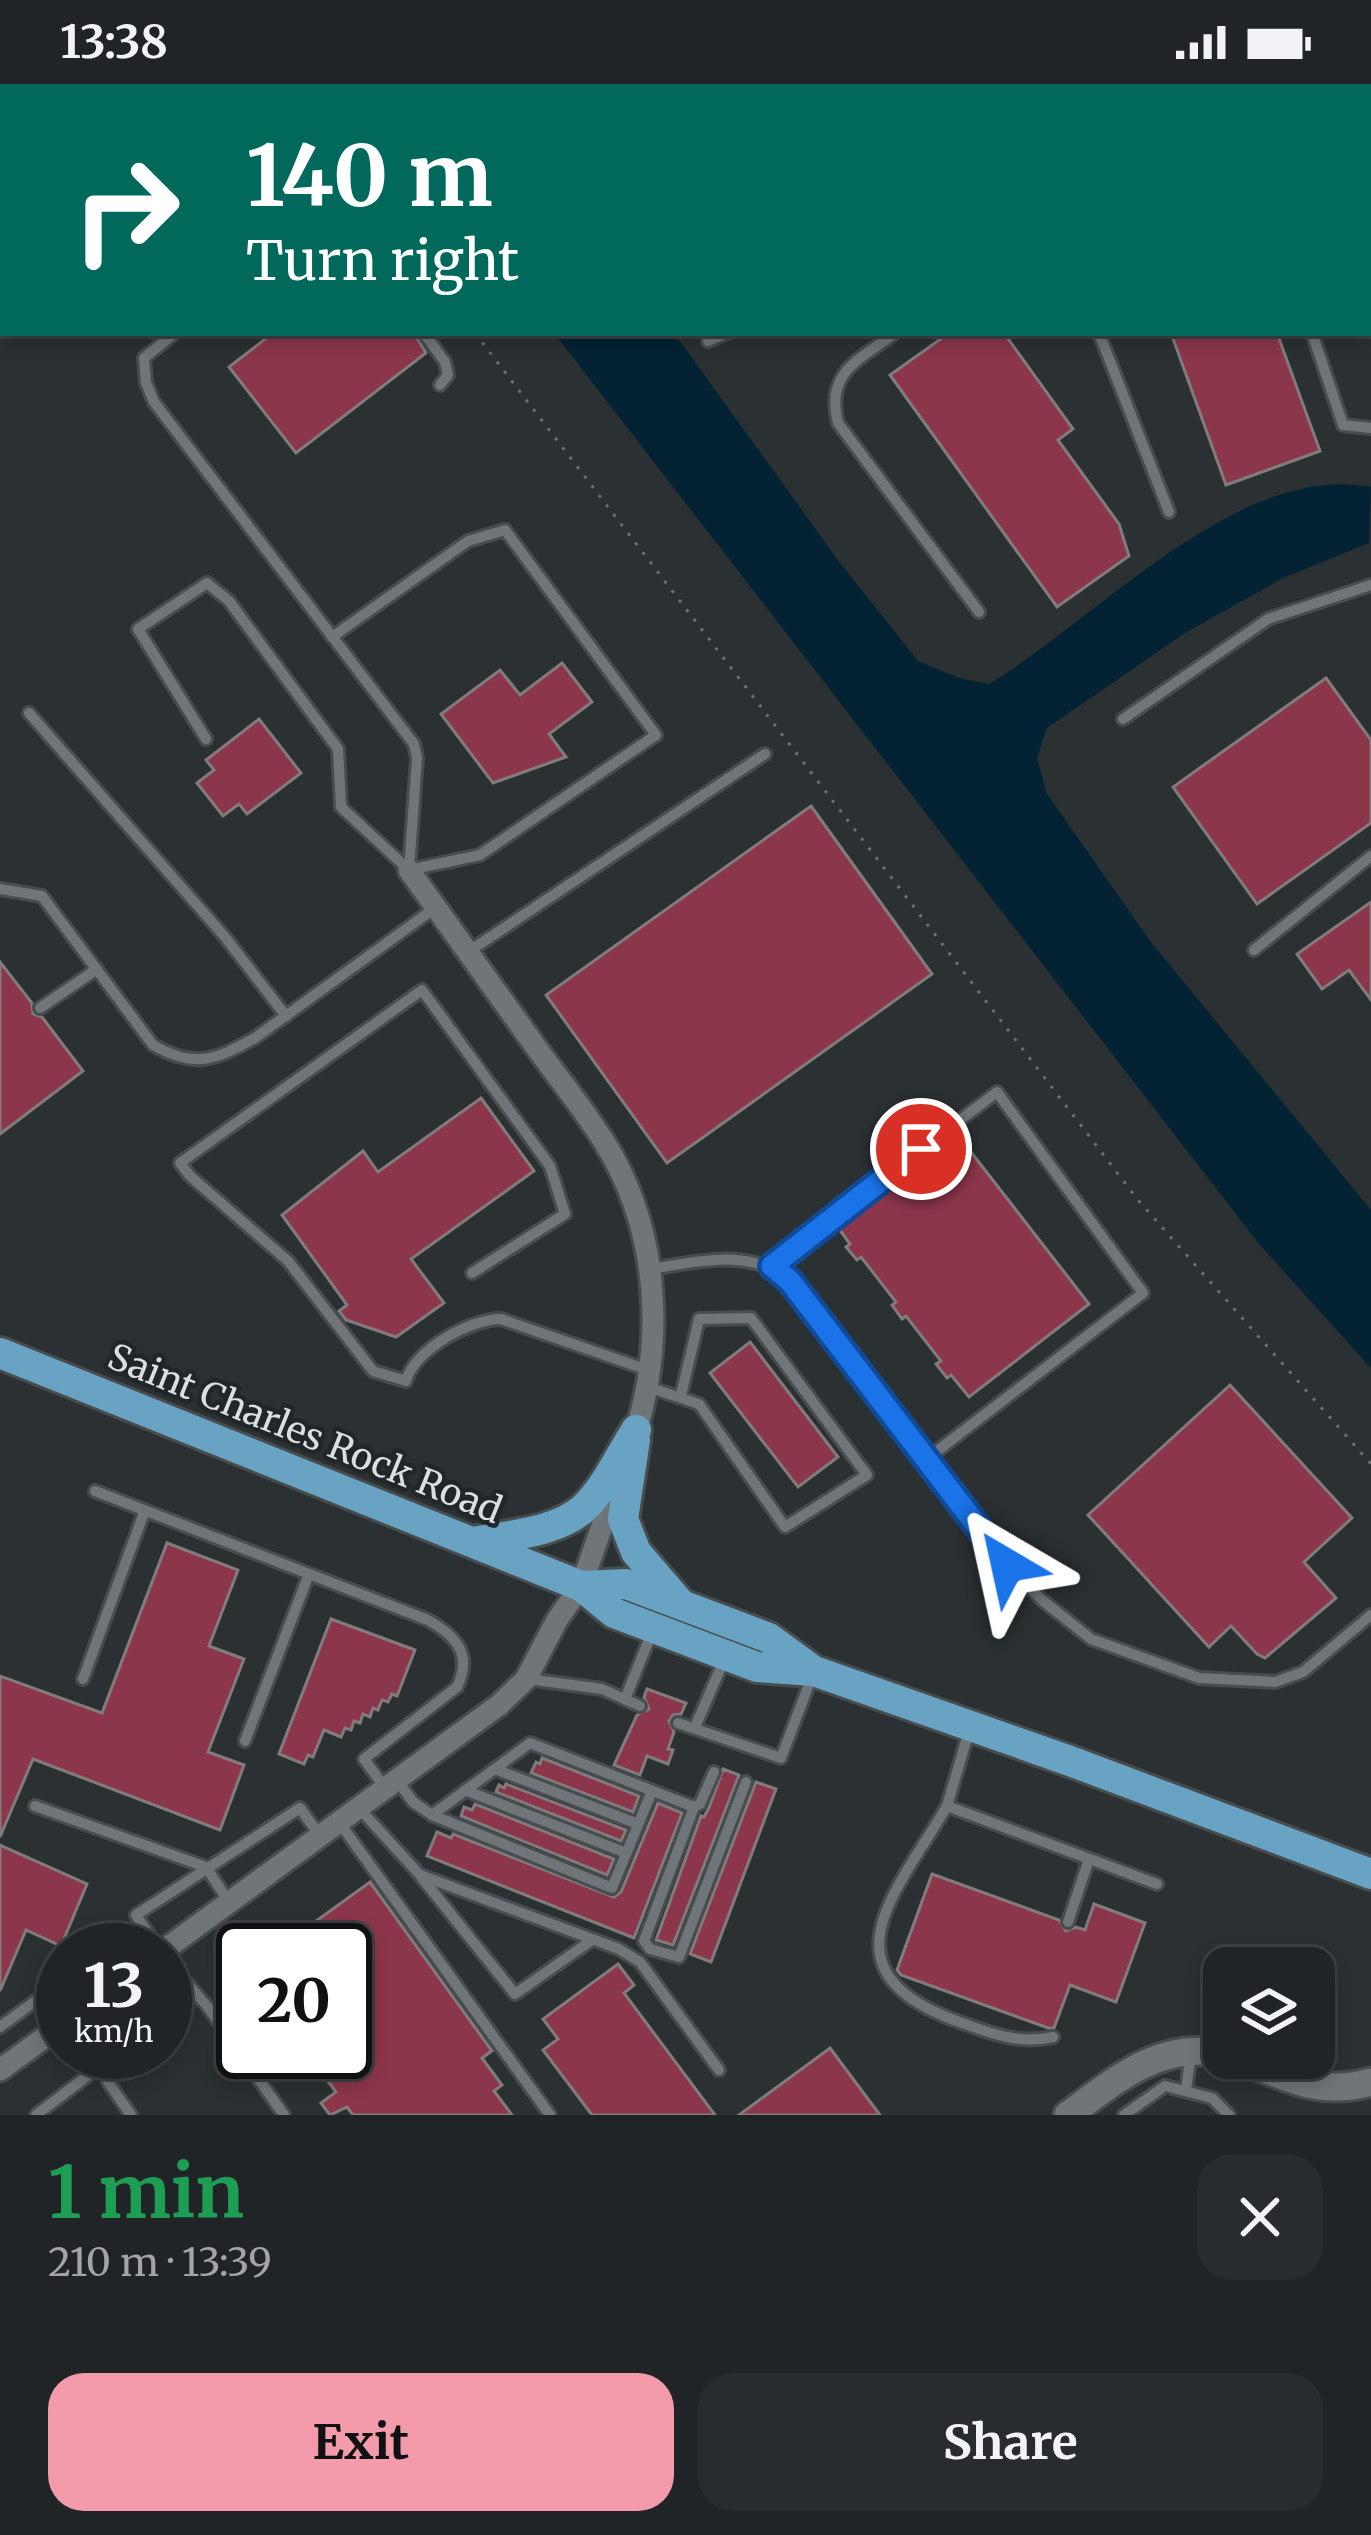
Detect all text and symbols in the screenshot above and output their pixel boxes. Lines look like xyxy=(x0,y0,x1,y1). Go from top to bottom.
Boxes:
text: 13:38 xyxy=(60,14,168,70)
text: 140 m xyxy=(246,123,493,229)
icon: right xyxy=(48,132,204,288)
text: Turn right xyxy=(246,227,519,295)
pin xyxy=(870,1098,972,1200)
icon: arrive xyxy=(888,1116,954,1182)
street label: Saint Charles Rock Road xyxy=(101,1334,508,1533)
position arrow xyxy=(944,1502,1070,1628)
speed limit sign: 20 xyxy=(216,1923,372,2079)
map controls xyxy=(1203,1947,1335,2079)
button: layers xyxy=(1203,1947,1335,2079)
text: 13 xyxy=(84,1948,144,2023)
text: km/h xyxy=(74,2012,154,2050)
text: 1 min xyxy=(48,2147,244,2238)
button: close xyxy=(1197,2154,1323,2280)
text: 210 m · 13:39 xyxy=(48,2238,272,2287)
button: Exit xyxy=(48,2373,674,2511)
button: Share xyxy=(698,2373,1323,2511)

